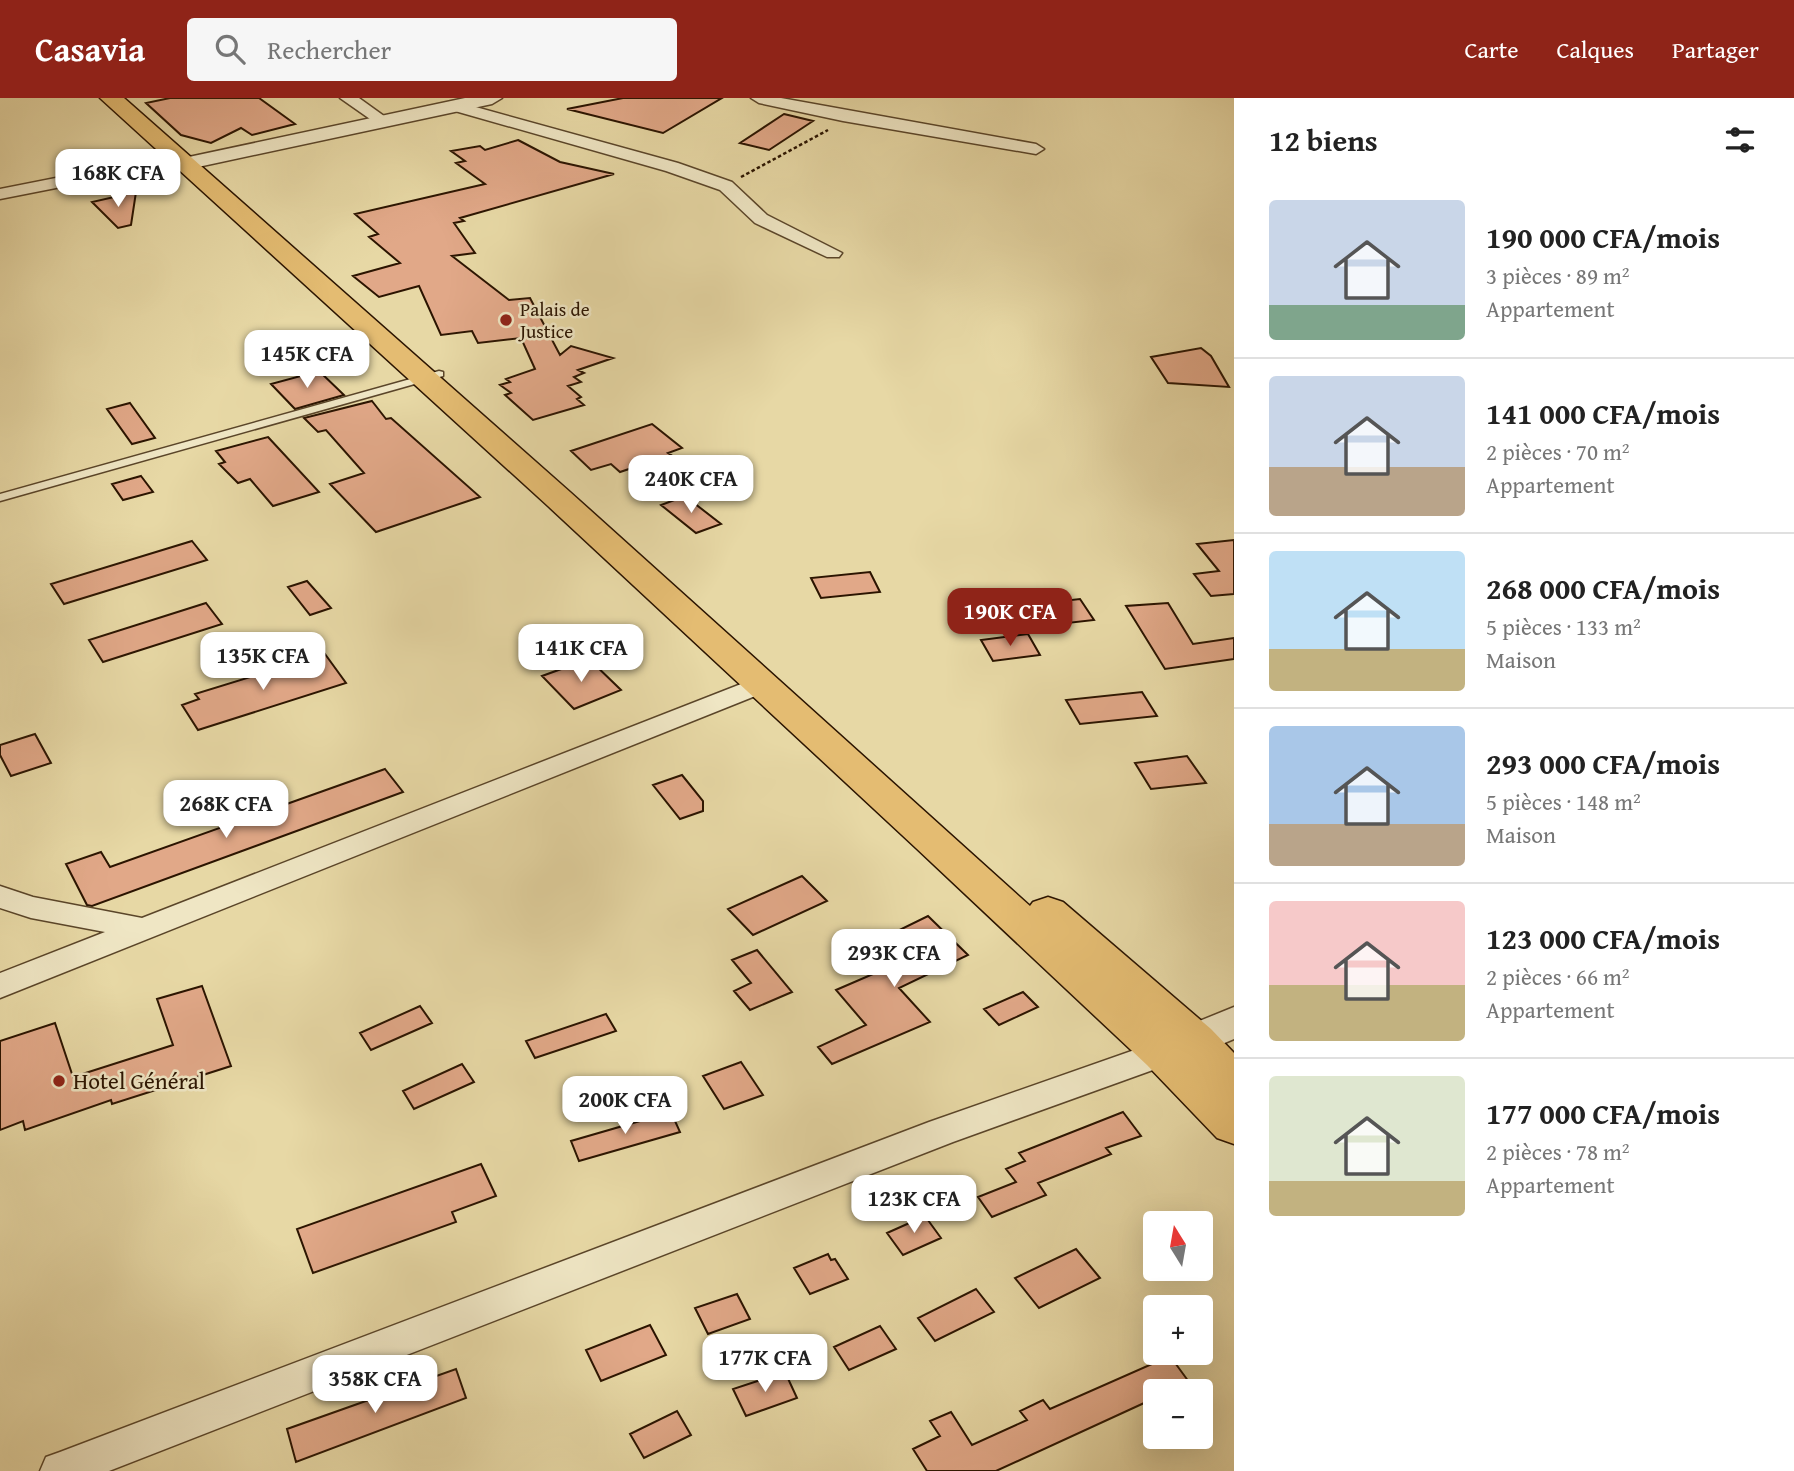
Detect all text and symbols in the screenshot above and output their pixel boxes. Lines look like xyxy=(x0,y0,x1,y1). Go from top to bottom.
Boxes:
search box xyxy=(187,18,677,81)
text: Casavia xyxy=(35,25,145,73)
icon: search xyxy=(211,30,249,68)
text: Rechercher xyxy=(267,30,391,69)
text: Carte xyxy=(1464,32,1518,67)
text: Calques xyxy=(1556,32,1634,67)
text: Partager xyxy=(1672,32,1759,67)
text: 12 biens xyxy=(1269,118,1378,162)
icon: filters xyxy=(1721,121,1759,159)
pin: 168K CFA xyxy=(46,150,190,209)
text: 168K CFA xyxy=(71,155,165,188)
text: 190 000 CFA/mois xyxy=(1486,215,1720,259)
icon: home xyxy=(1325,228,1409,312)
text: 3 pièces · 89 m² xyxy=(1486,259,1630,292)
text: Appartement xyxy=(1486,292,1615,325)
place label: Palais de Justice xyxy=(518,295,590,345)
marker: Palais de Justice xyxy=(498,312,514,328)
pin: 145K CFA xyxy=(235,330,379,390)
text: 145K CFA xyxy=(260,336,354,369)
text: 141 000 CFA/mois xyxy=(1486,391,1720,435)
icon: home xyxy=(1325,404,1409,488)
text: 2 pièces · 70 m² xyxy=(1486,435,1630,468)
pin: 240K CFA xyxy=(619,456,763,515)
text: 240K CFA xyxy=(644,461,738,494)
text: Appartement xyxy=(1486,468,1615,501)
text: 268 000 CFA/mois xyxy=(1486,566,1720,610)
icon: home xyxy=(1325,579,1409,663)
pin: 190K CFA xyxy=(938,588,1082,648)
text: 190K CFA xyxy=(963,594,1057,627)
text: 5 pièces · 133 m² xyxy=(1486,610,1641,643)
pin: 141K CFA xyxy=(509,624,653,684)
text: 141K CFA xyxy=(534,630,628,663)
pin: 135K CFA xyxy=(191,632,335,692)
text: 135K CFA xyxy=(216,638,310,671)
text: Maison xyxy=(1486,643,1556,676)
text: 293 000 CFA/mois xyxy=(1486,741,1720,785)
icon: home xyxy=(1325,754,1409,838)
pin: 268K CFA xyxy=(154,780,298,840)
text: 5 pièces · 148 m² xyxy=(1486,785,1641,818)
text: 268K CFA xyxy=(179,786,273,819)
text: Maison xyxy=(1486,818,1556,851)
text: 123 000 CFA/mois xyxy=(1486,916,1720,960)
icon: home xyxy=(1325,929,1409,1013)
pin: 293K CFA xyxy=(822,930,966,989)
text: 293K CFA xyxy=(847,935,941,968)
text: 2 pièces · 66 m² xyxy=(1486,960,1630,993)
text: Appartement xyxy=(1486,993,1615,1026)
place label: Hotel Général xyxy=(73,1064,205,1097)
marker: Hotel Général xyxy=(51,1073,67,1089)
pin: 200K CFA xyxy=(553,1076,697,1136)
text: 200K CFA xyxy=(578,1082,672,1115)
text: 177 000 CFA/mois xyxy=(1486,1091,1720,1135)
icon: home xyxy=(1325,1104,1409,1188)
text: 2 pièces · 78 m² xyxy=(1486,1135,1630,1168)
text: Appartement xyxy=(1486,1168,1615,1201)
pin: 123K CFA xyxy=(842,1176,986,1235)
text: 123K CFA xyxy=(867,1181,961,1214)
north arrow xyxy=(1143,1211,1213,1281)
map controls xyxy=(1143,1211,1213,1449)
button: + xyxy=(1143,1295,1213,1365)
pin: 177K CFA xyxy=(693,1334,837,1394)
text: 177K CFA xyxy=(718,1340,812,1373)
pin: 358K CFA xyxy=(303,1356,447,1415)
text: 358K CFA xyxy=(328,1361,422,1394)
button: − xyxy=(1143,1379,1213,1449)

